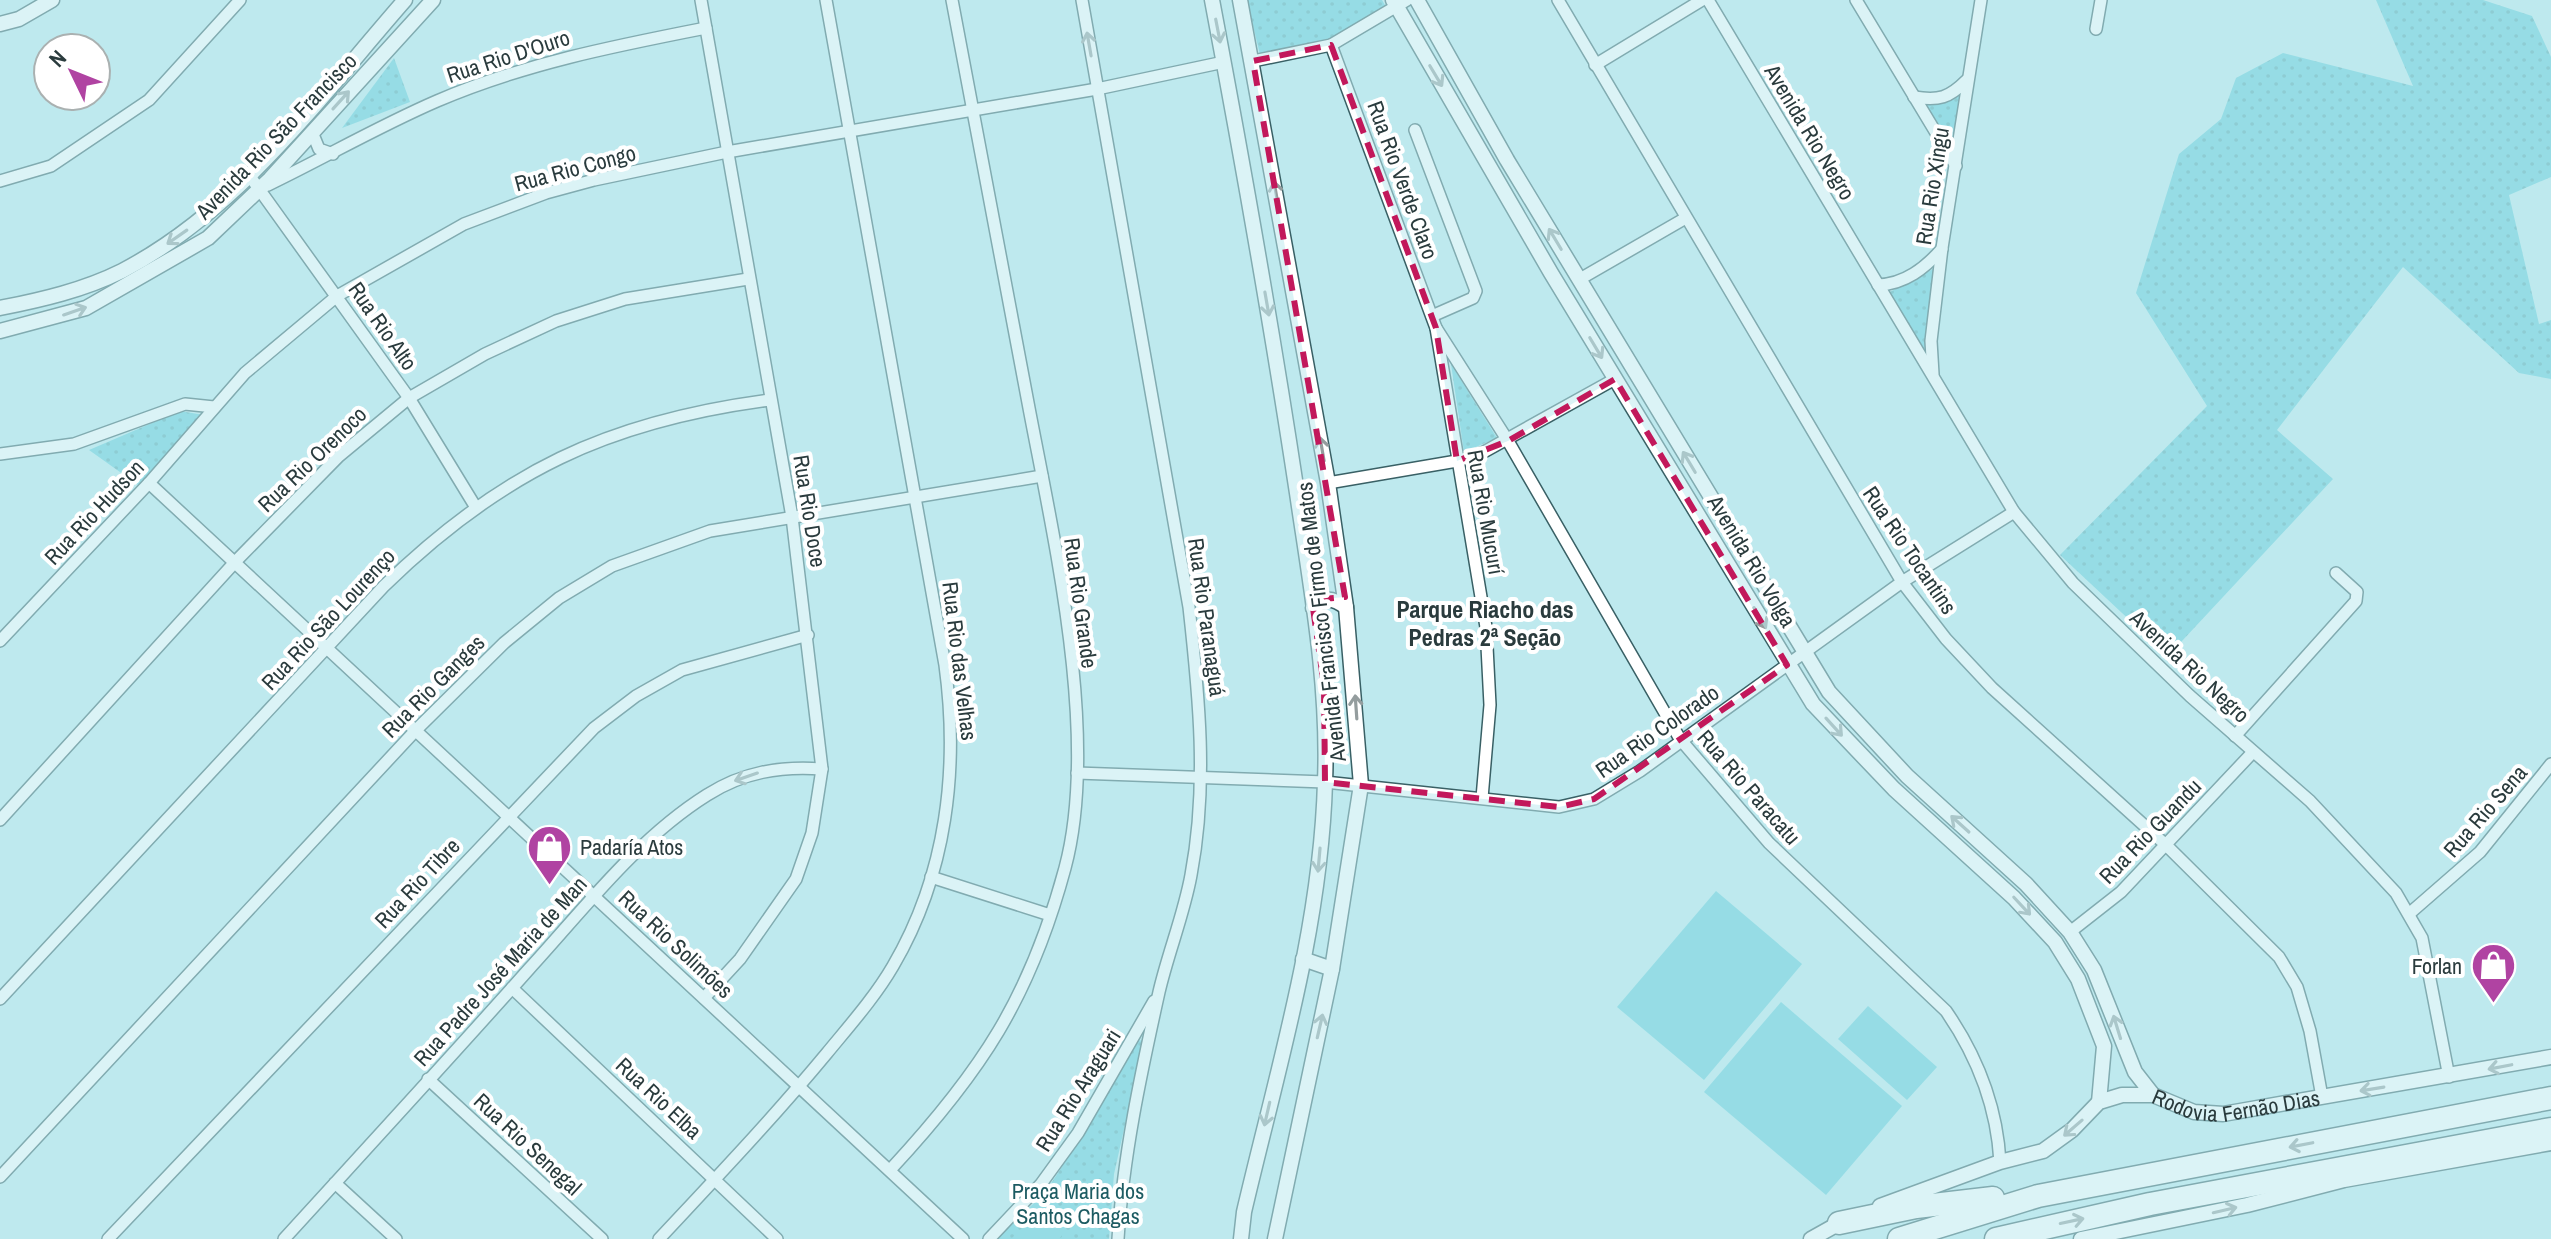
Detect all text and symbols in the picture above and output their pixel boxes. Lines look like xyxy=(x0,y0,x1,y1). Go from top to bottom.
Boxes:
one-way arrow xyxy=(1212,18,1227,43)
street label: Rua Rio D'Ouro xyxy=(443,22,573,90)
north arrow xyxy=(32,32,112,112)
one-way arrow xyxy=(1081,32,1096,58)
text: N xyxy=(42,43,73,73)
street label: Avenida Rio São Francisco xyxy=(188,46,363,226)
street label: Avenida Rio Negro xyxy=(1757,58,1862,205)
one-way arrow xyxy=(1428,64,1444,86)
one-way arrow xyxy=(332,90,351,110)
street label: Rua Rio Verde Claro xyxy=(1360,97,1446,263)
street label: Rua Rio Xingu xyxy=(1908,125,1956,247)
street label: Rua Rio Congo xyxy=(511,137,639,199)
one-way arrow xyxy=(1268,181,1283,206)
one-way arrow xyxy=(1547,228,1563,251)
one-way arrow xyxy=(166,229,188,245)
street label: Rua Rio Alto xyxy=(342,276,424,376)
one-way arrow xyxy=(1261,291,1276,316)
one-way arrow xyxy=(62,303,87,318)
one-way arrow xyxy=(1588,336,1604,359)
street label: Rua Rio Orenoco xyxy=(251,399,373,519)
one-way arrow xyxy=(1314,437,1329,462)
street label: Rua Rio Mucurí xyxy=(1460,447,1512,578)
one-way arrow xyxy=(1681,451,1697,474)
street label: Rua Rio Hudson xyxy=(38,453,150,571)
street label: Rua Rio Doce xyxy=(786,453,834,569)
street label: Avenida Francisco Firmo de Matos xyxy=(1289,480,1353,764)
street label: Rua Rio Tocantins xyxy=(1856,480,1964,620)
street label: Avenida Rio Volga xyxy=(1700,488,1803,633)
street label: Rua Rio Grande xyxy=(1057,536,1105,670)
street label: Rua Rio Paranaguá xyxy=(1181,536,1233,698)
street label: Rua Rio São Lourenço xyxy=(254,542,402,696)
street label: Rua Rio das Velhas xyxy=(935,580,985,742)
district label: Parque Riacho das Pedras 2ª Seção xyxy=(1396,593,1574,653)
street label: Avenida Rio Negro xyxy=(2123,602,2256,729)
one-way arrow xyxy=(1752,606,1768,629)
street label: Rua Rio Ganges xyxy=(375,628,491,744)
street label: Rua Rio Colorado xyxy=(1589,677,1725,785)
one-way arrow xyxy=(1348,694,1363,721)
one-way arrow xyxy=(1824,716,1842,736)
street label: Rua Rio Paracatu xyxy=(1691,723,1807,851)
street label: Rua Rio Sena xyxy=(2437,758,2533,864)
one-way arrow xyxy=(734,771,759,785)
street label: Rua Rio Guandu xyxy=(2092,772,2208,890)
one-way arrow xyxy=(1951,816,1971,834)
shop icon: Padaría Atos xyxy=(525,823,573,886)
street label: Rua Rio Tibre xyxy=(368,832,466,934)
place label: Padaría Atos xyxy=(580,832,683,862)
one-way arrow xyxy=(1311,846,1326,873)
street label: Rua Padre José Maria de Man xyxy=(407,870,593,1072)
street label: Rua Rio Solimões xyxy=(612,883,740,1005)
one-way arrow xyxy=(2012,896,2031,916)
shop icon: Forlan xyxy=(2469,942,2517,1005)
place label: Forlan xyxy=(2412,951,2462,981)
one-way arrow xyxy=(1313,1013,1328,1039)
one-way arrow xyxy=(2108,1014,2123,1039)
street label: Rua Rio Araguari xyxy=(1028,1023,1128,1157)
street label: Rua Rio Elba xyxy=(610,1050,708,1146)
one-way arrow xyxy=(2488,1060,2513,1075)
street label: Rodovia Fernão Dias xyxy=(2148,1081,2322,1129)
one-way arrow xyxy=(2360,1082,2385,1097)
street label: Rua Rio Senegal xyxy=(468,1086,588,1202)
one-way arrow xyxy=(1258,1101,1273,1127)
one-way arrow xyxy=(2063,1118,2083,1136)
one-way arrow xyxy=(2289,1139,2315,1154)
park label: Praça Maria dos Santos Chagas xyxy=(1012,1176,1144,1231)
one-way arrow xyxy=(2211,1202,2237,1217)
one-way arrow xyxy=(2059,1213,2084,1228)

